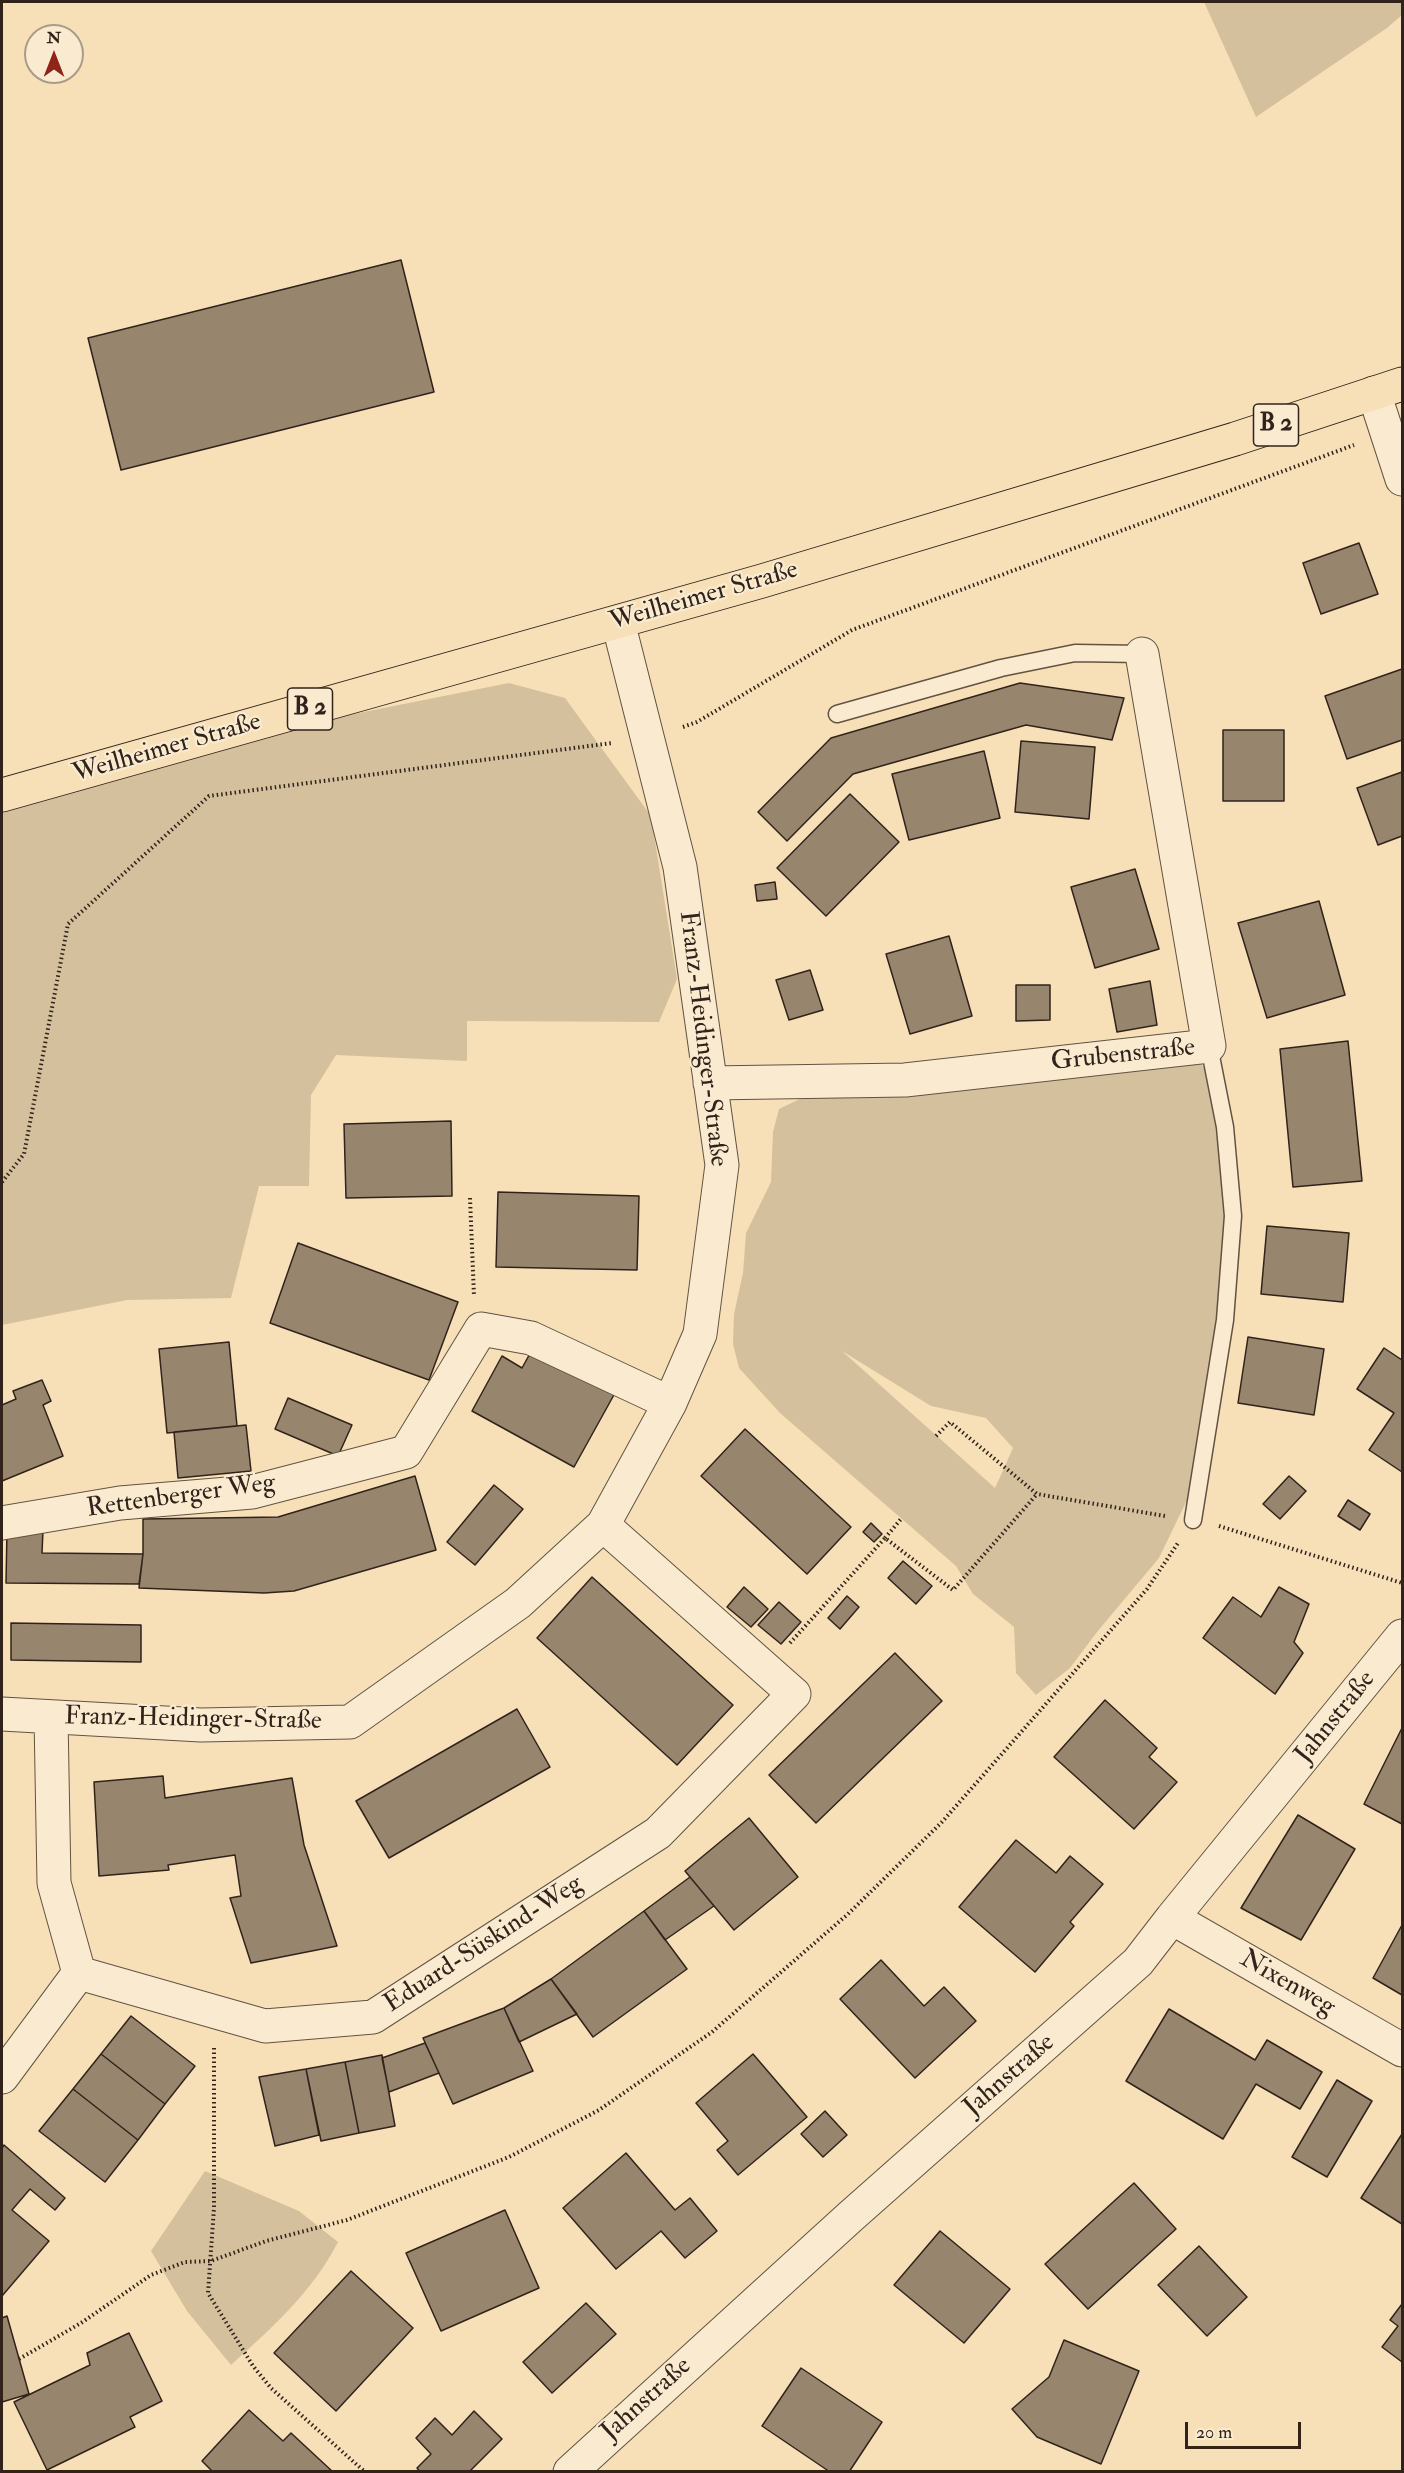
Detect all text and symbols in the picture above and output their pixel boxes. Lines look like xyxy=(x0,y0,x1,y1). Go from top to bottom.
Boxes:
north arrow xyxy=(24,24,84,84)
text: N xyxy=(47,28,61,48)
road number: B 2 xyxy=(1254,404,1298,446)
street label: Weilheimer Straße xyxy=(606,555,802,639)
road number: B 2 xyxy=(288,688,332,730)
street label: Weilheimer Straße xyxy=(69,707,265,791)
street label: Franz-Heidinger-Straße xyxy=(671,909,733,1169)
street label: Grubenstraße xyxy=(1049,1033,1197,1079)
street label: Rettenberger Weg xyxy=(85,1468,277,1526)
street label: Jahnstraße xyxy=(1289,1665,1383,1771)
street label: Franz-Heidinger-Straße xyxy=(64,1702,322,1738)
street label: Eduard-Süskind-Weg xyxy=(379,1869,589,2021)
street label: Nixenweg xyxy=(1234,1944,1340,2024)
street label: Jahnstraße xyxy=(958,2028,1062,2124)
street label: Jahnstraße xyxy=(596,2352,698,2448)
scale bar xyxy=(1188,2410,1304,2448)
text: 20 m xyxy=(1196,2421,1232,2444)

